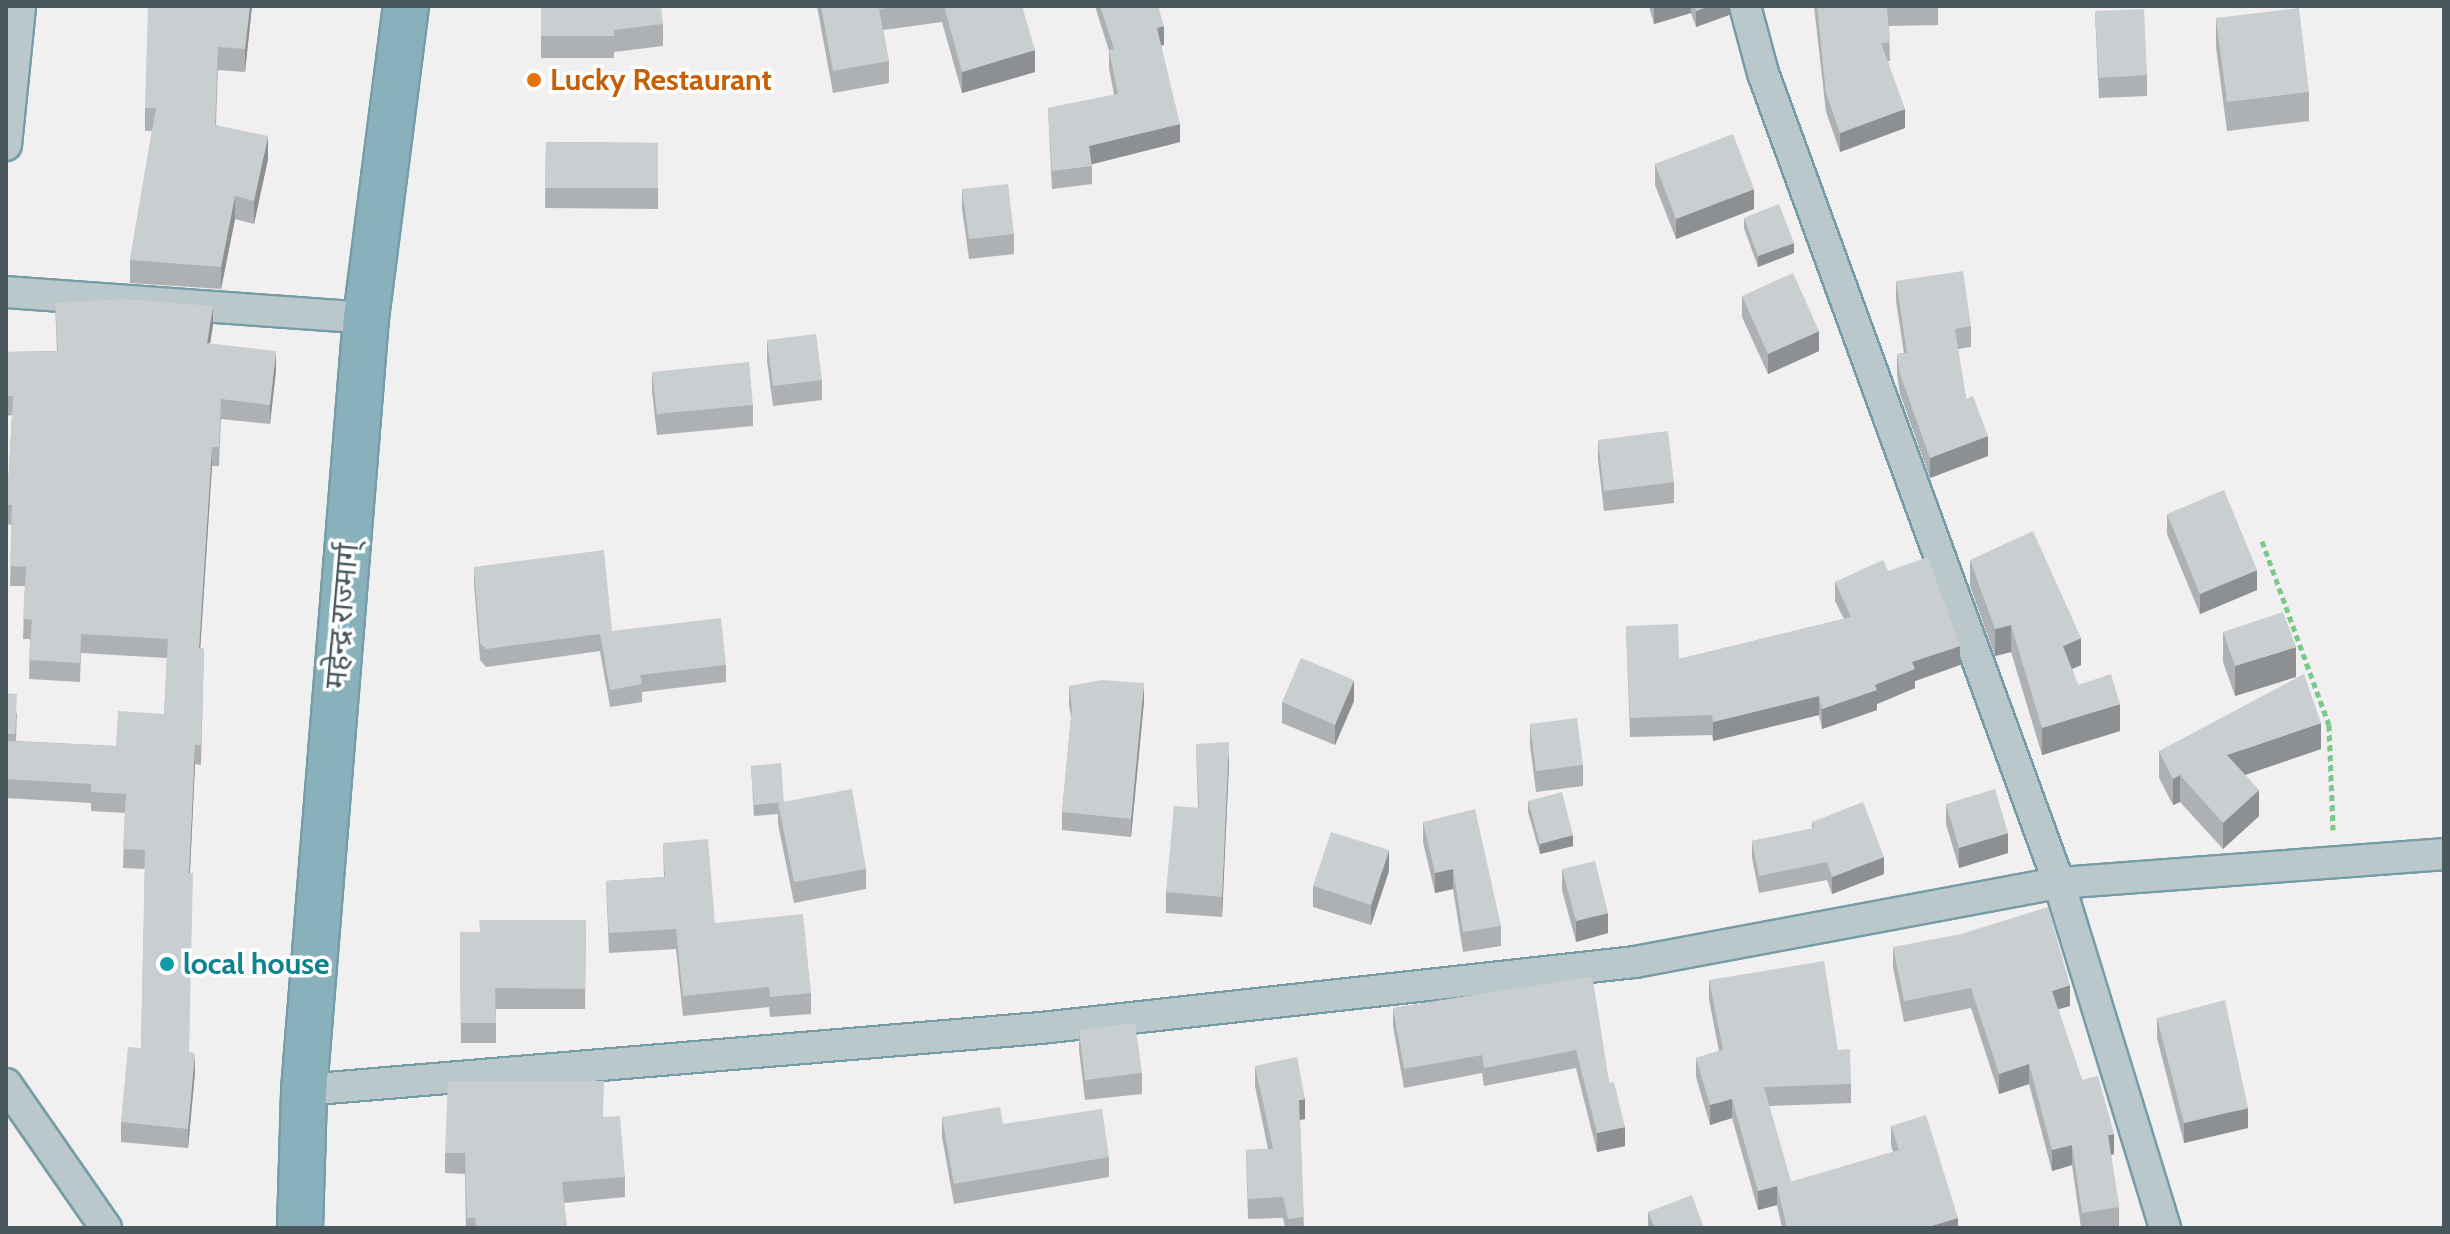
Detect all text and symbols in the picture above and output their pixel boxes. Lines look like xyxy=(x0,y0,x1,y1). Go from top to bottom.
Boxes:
place label: Lucky Restaurant xyxy=(550,62,772,98)
marker: Lucky Restaurant xyxy=(525,71,543,89)
street label: महेन्द्र राज्मार्ग् xyxy=(318,542,366,690)
place label: local house xyxy=(183,946,329,982)
marker: local house xyxy=(158,955,176,973)

